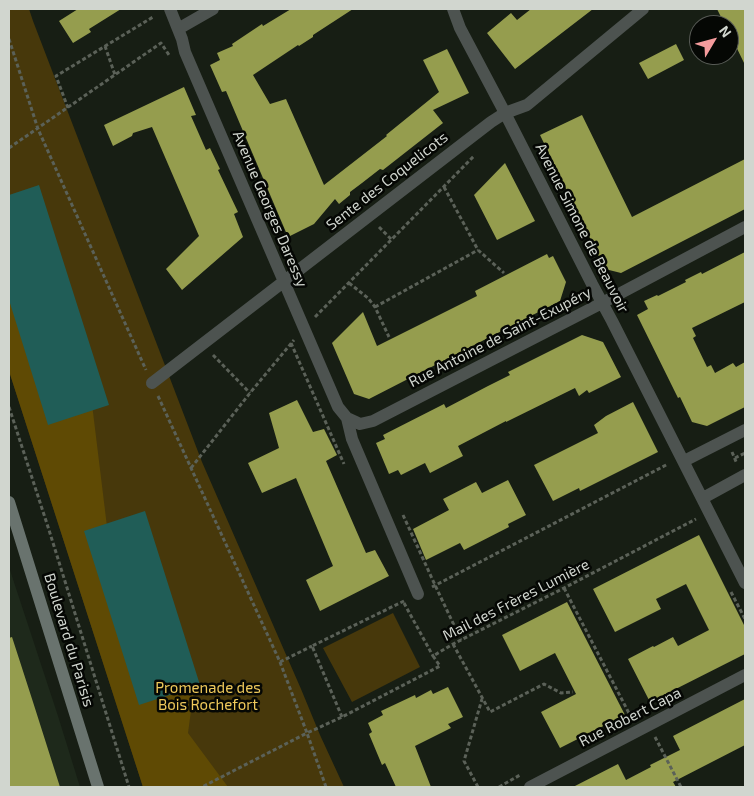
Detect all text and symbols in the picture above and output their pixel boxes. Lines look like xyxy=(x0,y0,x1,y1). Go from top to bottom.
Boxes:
north arrow xyxy=(689,15,739,65)
text: N xyxy=(716,22,735,40)
street label: Avenue Georges Daressy xyxy=(229,128,311,290)
street label: Sente des Coquelicots xyxy=(323,128,451,234)
street label: Avenue Simone de Beauvoir xyxy=(531,140,633,316)
street label: Rue Antoine de Saint-Exupéry xyxy=(406,283,594,391)
street label: Mail des Frères Lumière xyxy=(440,555,592,645)
street label: Boulevard du Parisis xyxy=(40,571,98,709)
park label: Promenade des Bois Rochefort xyxy=(155,679,261,714)
street label: Rue Robert Capa xyxy=(576,683,684,751)

